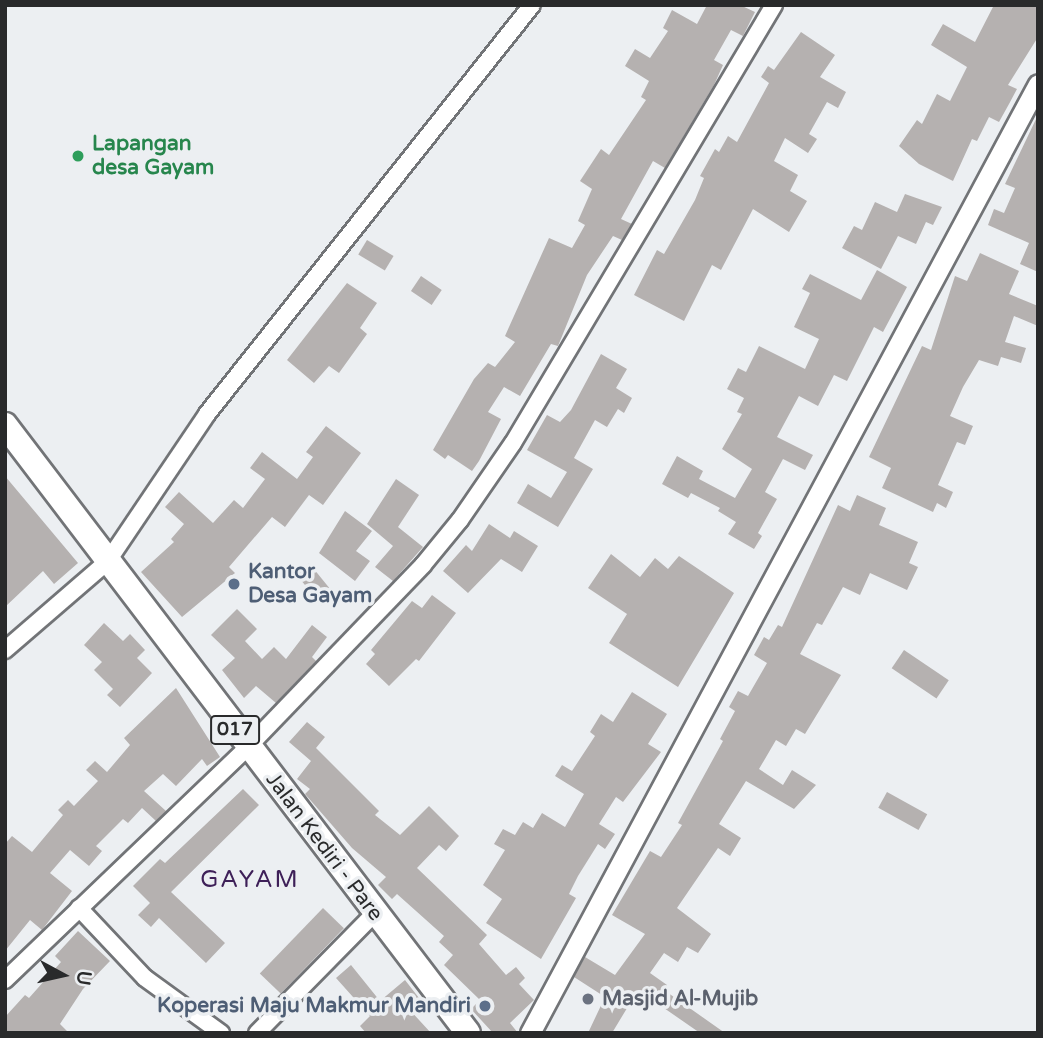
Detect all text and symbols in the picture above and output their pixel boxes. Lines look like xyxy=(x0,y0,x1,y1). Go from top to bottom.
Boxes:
place label: Lapangan desa Gayam xyxy=(92,131,214,181)
marker: Lapangan desa Gayam xyxy=(70,148,86,164)
place label: Kantor Desa Gayam xyxy=(248,559,372,609)
marker: Kantor Desa Gayam xyxy=(226,576,242,592)
road number: 017 xyxy=(209,715,261,746)
street label: Jalan Kediri - Pare xyxy=(260,768,388,926)
district label: GAYAM xyxy=(201,866,299,894)
north arrow xyxy=(28,940,98,1010)
text: U xyxy=(72,969,96,987)
place label: Masjid Al-Mujib xyxy=(602,986,758,1012)
marker: Masjid Al-Mujib xyxy=(580,991,596,1007)
place label: Koperasi Maju Makmur Mandiri xyxy=(157,993,471,1019)
marker: Koperasi Maju Makmur Mandiri xyxy=(477,998,493,1014)

